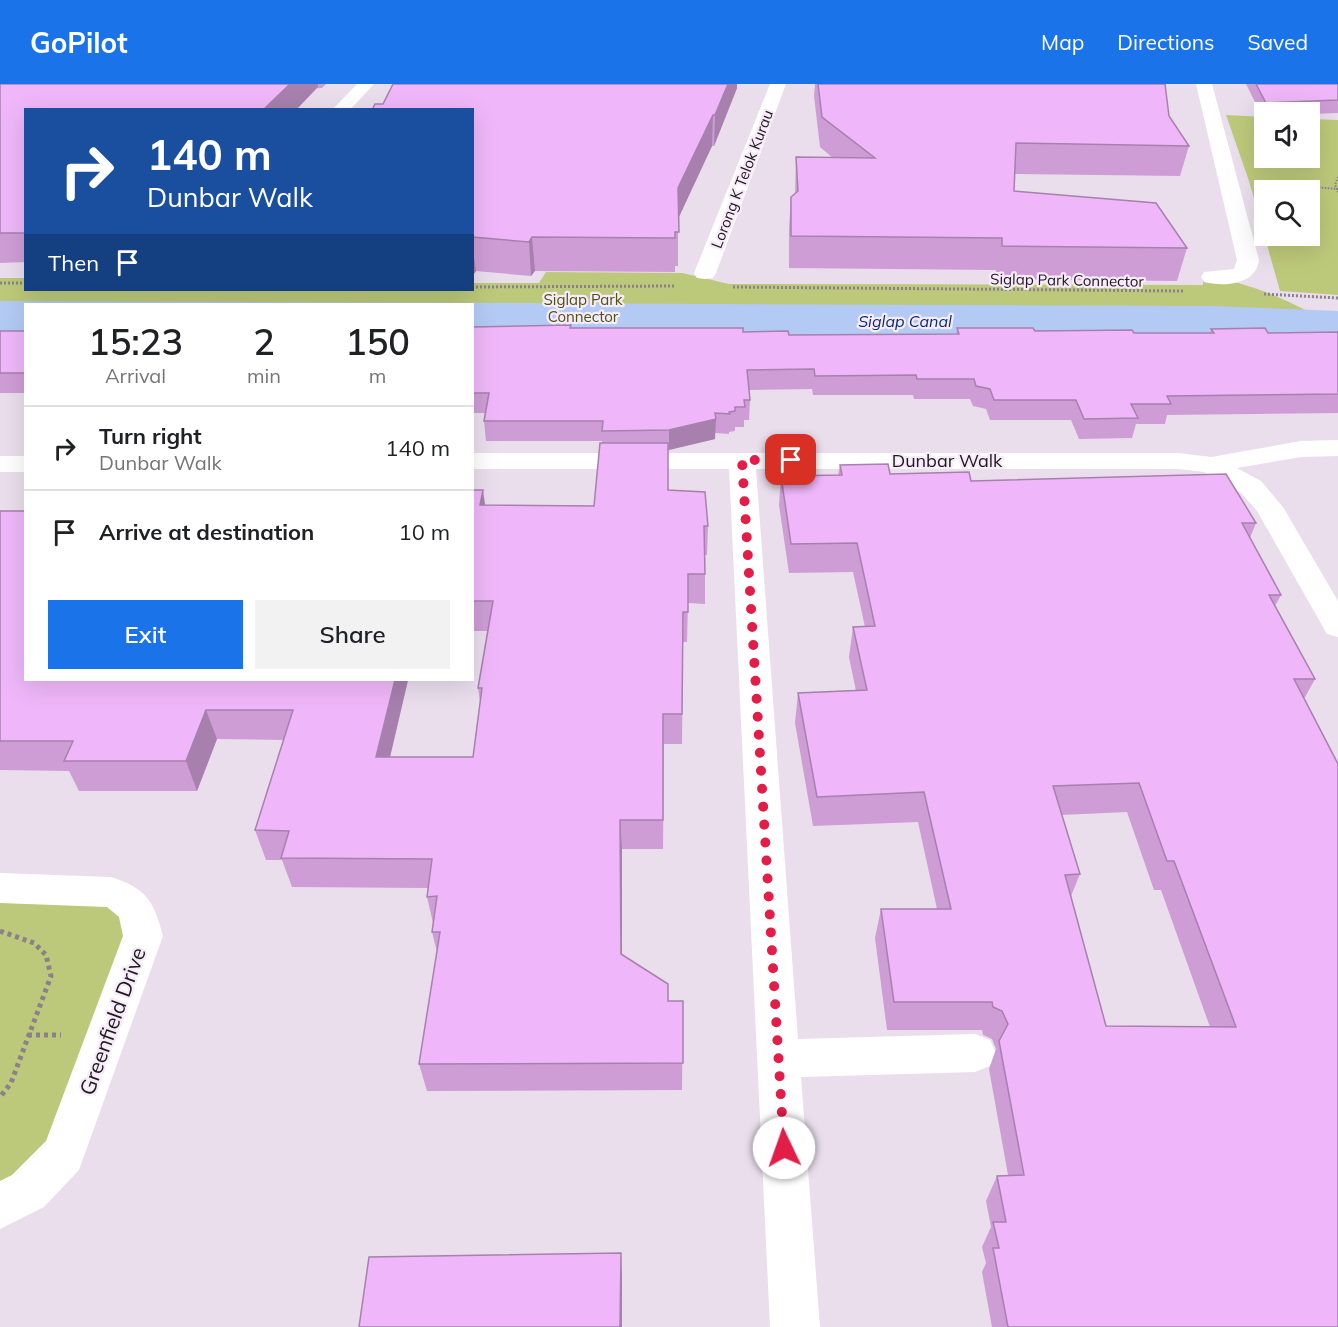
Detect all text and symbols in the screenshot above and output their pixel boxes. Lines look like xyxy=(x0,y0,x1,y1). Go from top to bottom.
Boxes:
text: GoPilot xyxy=(30,25,128,60)
text: Map xyxy=(1041,29,1084,55)
text: Directions xyxy=(1117,29,1214,55)
text: Saved xyxy=(1247,29,1308,55)
map controls xyxy=(1254,102,1320,246)
button: sound xyxy=(1254,102,1320,168)
street label: Lorong K Telok Kurau xyxy=(707,107,777,251)
text: 140 m xyxy=(147,128,272,181)
icon: right xyxy=(48,132,126,210)
text: Dunbar Walk xyxy=(147,180,313,214)
button: search xyxy=(1254,180,1320,246)
icon: arrive xyxy=(111,246,144,279)
text: Then xyxy=(48,249,99,277)
street label: Siglap Park Connector xyxy=(990,269,1145,291)
park label: Siglap Park Connector xyxy=(543,290,623,326)
water label: Siglap Canal xyxy=(858,311,952,331)
text: 15:23 xyxy=(88,319,183,364)
text: 2 xyxy=(253,319,275,364)
text: 150 xyxy=(345,319,410,364)
text: Arrival xyxy=(105,363,166,388)
text: min xyxy=(247,363,281,388)
text: m xyxy=(369,363,386,388)
text: Turn right xyxy=(99,422,202,450)
icon: right xyxy=(48,432,81,465)
text: 140 m xyxy=(385,434,450,462)
pin xyxy=(765,434,816,485)
icon: arrive xyxy=(774,443,807,476)
street label: Dunbar Walk xyxy=(892,449,1003,472)
text: Dunbar Walk xyxy=(99,450,222,475)
icon: arrive xyxy=(48,516,81,549)
text: Arrive at destination xyxy=(99,518,314,546)
text: 10 m xyxy=(399,518,450,546)
button: Exit xyxy=(48,600,243,669)
button: Share xyxy=(255,600,450,669)
street label: Greenfield Drive xyxy=(73,944,151,1098)
position arrow xyxy=(752,1116,816,1180)

